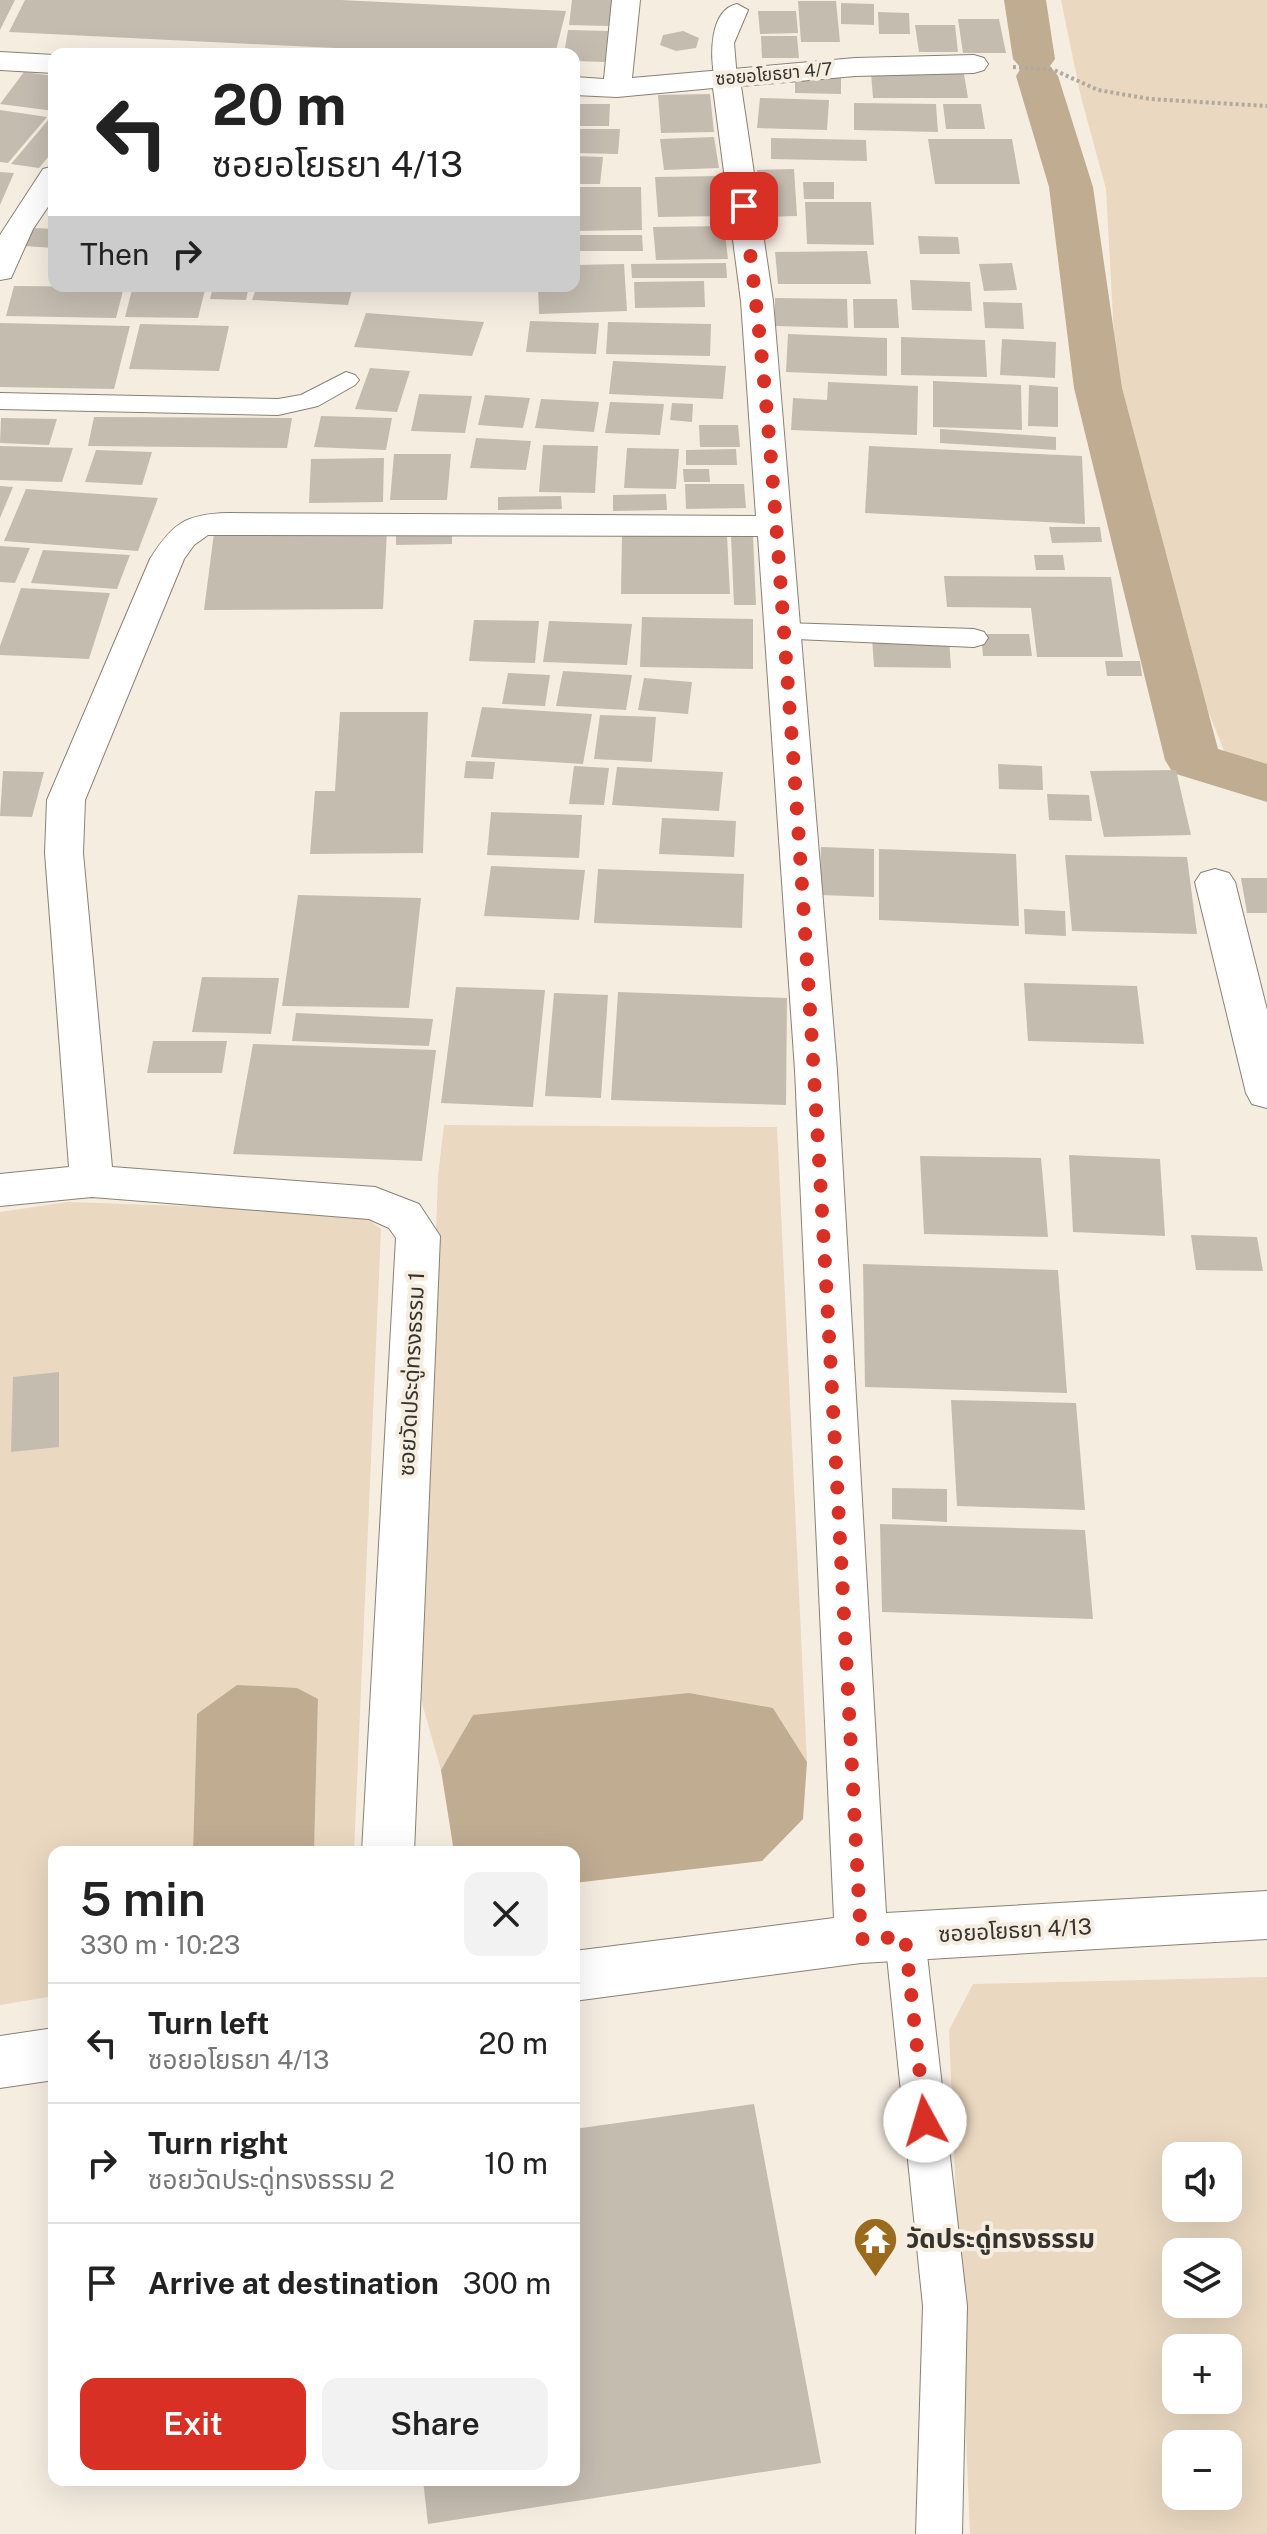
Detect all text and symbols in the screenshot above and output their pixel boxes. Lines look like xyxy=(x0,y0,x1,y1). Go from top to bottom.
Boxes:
street label: ซอยอโยธยา 4/7 xyxy=(714,58,833,89)
text: 20 m xyxy=(212,72,346,138)
icon: left xyxy=(80,80,184,184)
text: ซอยอโยธยา 4/13 xyxy=(212,143,463,185)
pin xyxy=(710,172,778,240)
icon: arrive xyxy=(722,184,766,228)
icon: right xyxy=(165,232,209,276)
text: Then xyxy=(80,236,149,272)
street label: ซอยวัดประดู่ทรงธรรม 1 xyxy=(393,1271,430,1477)
text: 5 min xyxy=(80,1870,206,1927)
button: close xyxy=(464,1872,548,1956)
street label: ซอยอโยธยา 4/13 xyxy=(938,1913,1092,1947)
text: 330 m · 10:23 xyxy=(80,1929,240,1960)
text: Turn left xyxy=(148,2005,269,2041)
icon: left xyxy=(80,2021,124,2065)
text: 20 m xyxy=(479,2025,548,2061)
text: ซอยอโยธยา 4/13 xyxy=(148,2044,329,2075)
position arrow xyxy=(883,2079,967,2163)
text: Turn right xyxy=(148,2125,288,2161)
icon: right xyxy=(80,2141,124,2185)
map controls xyxy=(1162,2142,1242,2510)
button: sound xyxy=(1162,2142,1242,2222)
text: 10 m xyxy=(484,2145,548,2181)
text: ซอยวัดประดู่ทรงธรรม 2 xyxy=(148,2164,395,2195)
temple icon: วัดประดู่ทรงธรรม xyxy=(851,2215,899,2278)
place label: วัดประดู่ทรงธรรม xyxy=(906,2223,1095,2255)
button: layers xyxy=(1162,2238,1242,2318)
icon: arrive xyxy=(80,2261,124,2305)
text: Arrive at destination xyxy=(148,2265,439,2301)
text: 300 m xyxy=(463,2265,551,2301)
button: + xyxy=(1162,2334,1242,2414)
button: Exit xyxy=(80,2378,306,2470)
button: Share xyxy=(322,2378,548,2470)
button: − xyxy=(1162,2430,1242,2510)

